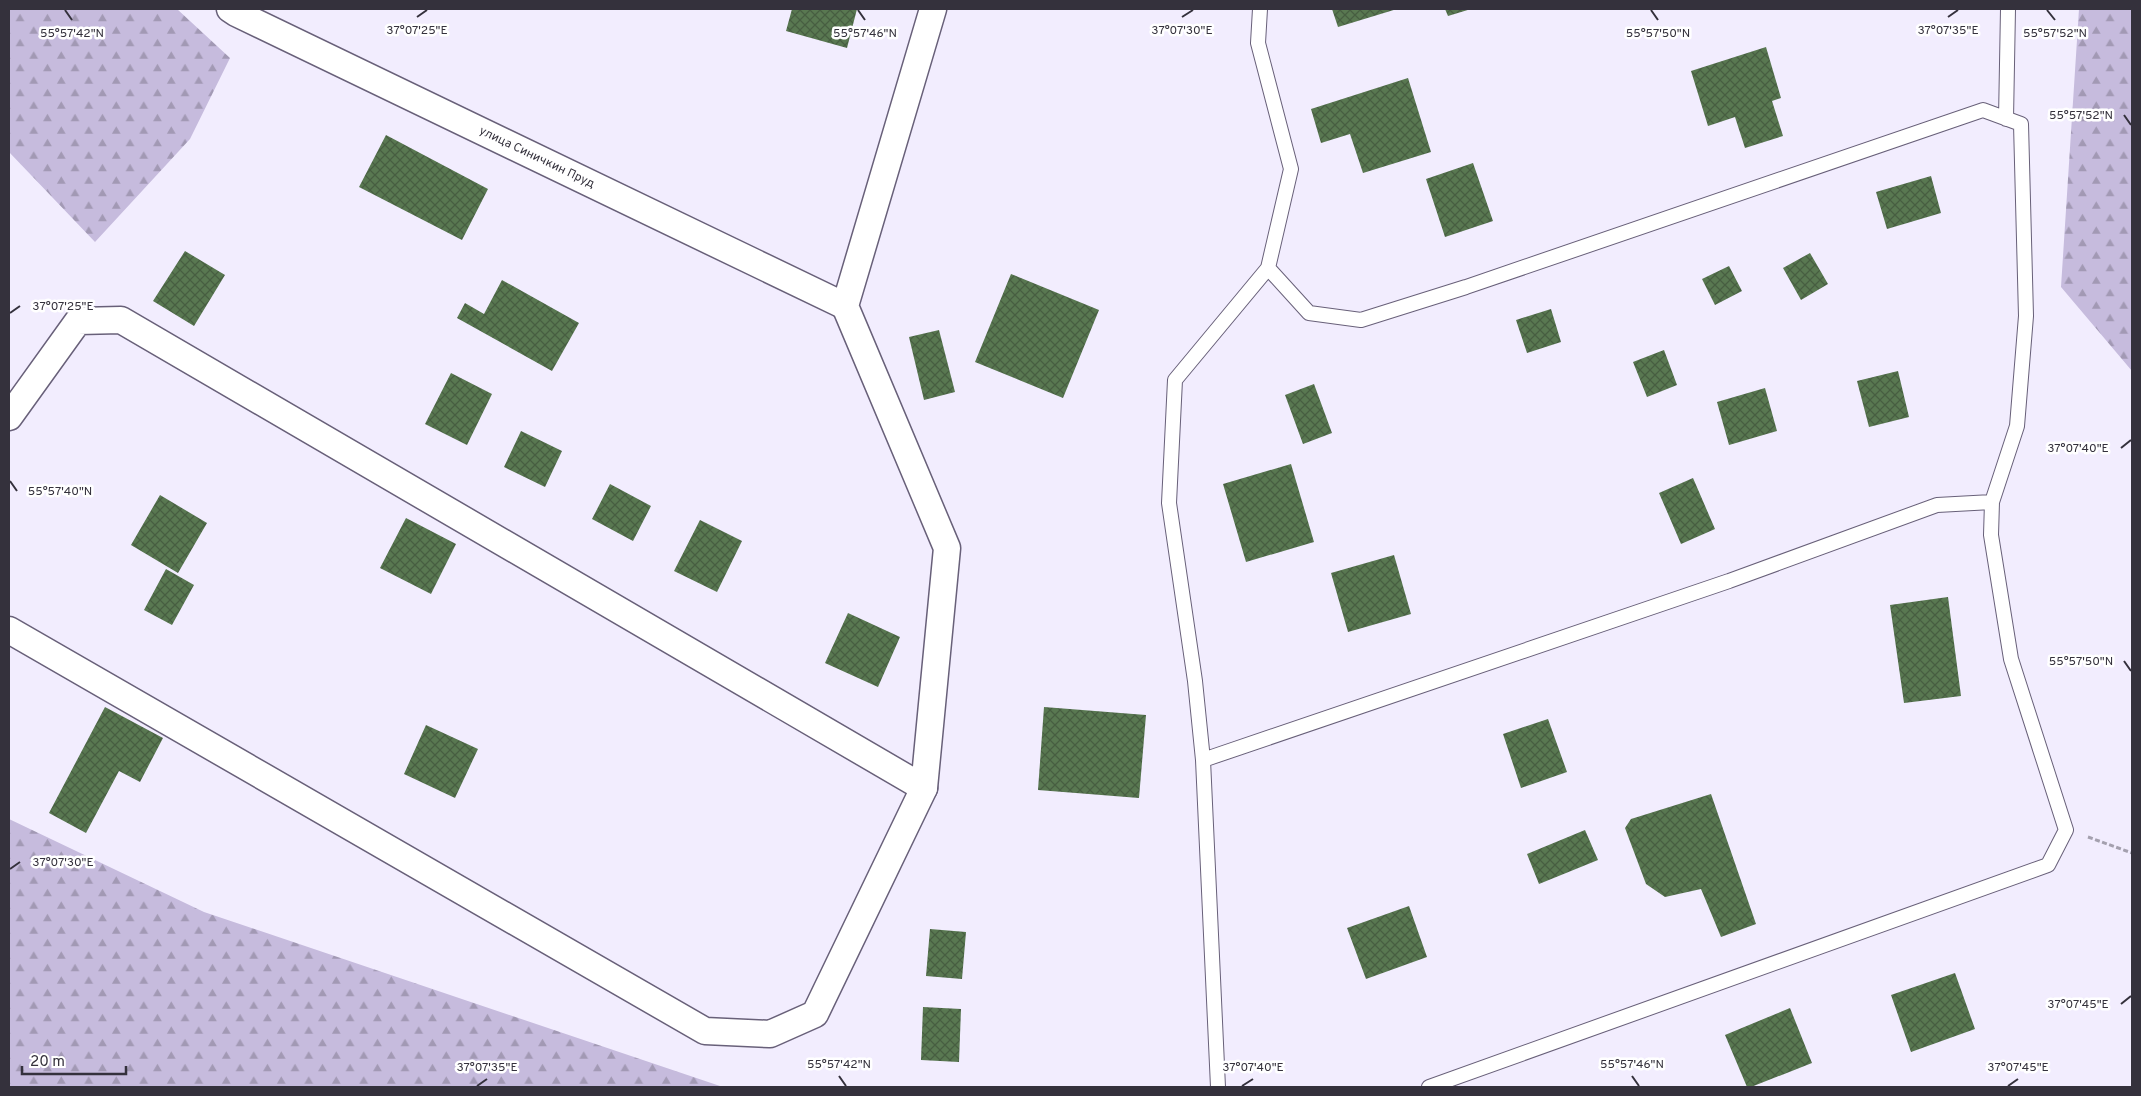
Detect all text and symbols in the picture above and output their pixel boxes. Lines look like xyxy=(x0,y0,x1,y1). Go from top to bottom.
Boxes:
text: 37°07'25"E xyxy=(386,23,448,39)
text: 37°07'30"E xyxy=(1151,23,1213,39)
text: 37°07'35"E xyxy=(1917,23,1979,39)
text: 55°57'42"N xyxy=(40,26,104,42)
text: 55°57'46"N xyxy=(833,26,897,42)
text: 55°57'50"N xyxy=(1626,26,1690,42)
text: 55°57'52"N xyxy=(2023,26,2087,42)
text: 55°57'52"N xyxy=(2049,108,2113,124)
street label: улица Синичкин Пруд xyxy=(476,123,597,192)
text: 37°07'25"E xyxy=(32,299,94,315)
text: 37°07'40"E xyxy=(2047,441,2109,457)
text: 55°57'40"N xyxy=(28,484,92,500)
text: 55°57'50"N xyxy=(2049,654,2113,670)
text: 37°07'30"E xyxy=(32,855,94,871)
text: 37°07'45"E xyxy=(2047,997,2109,1013)
scale bar xyxy=(22,1044,126,1076)
text: 20 m xyxy=(30,1053,65,1072)
text: 55°57'42"N xyxy=(807,1057,871,1073)
text: 55°57'46"N xyxy=(1600,1057,1664,1073)
text: 37°07'35"E xyxy=(456,1060,518,1076)
text: 37°07'40"E xyxy=(1222,1060,1284,1076)
text: 37°07'45"E xyxy=(1987,1060,2049,1076)

